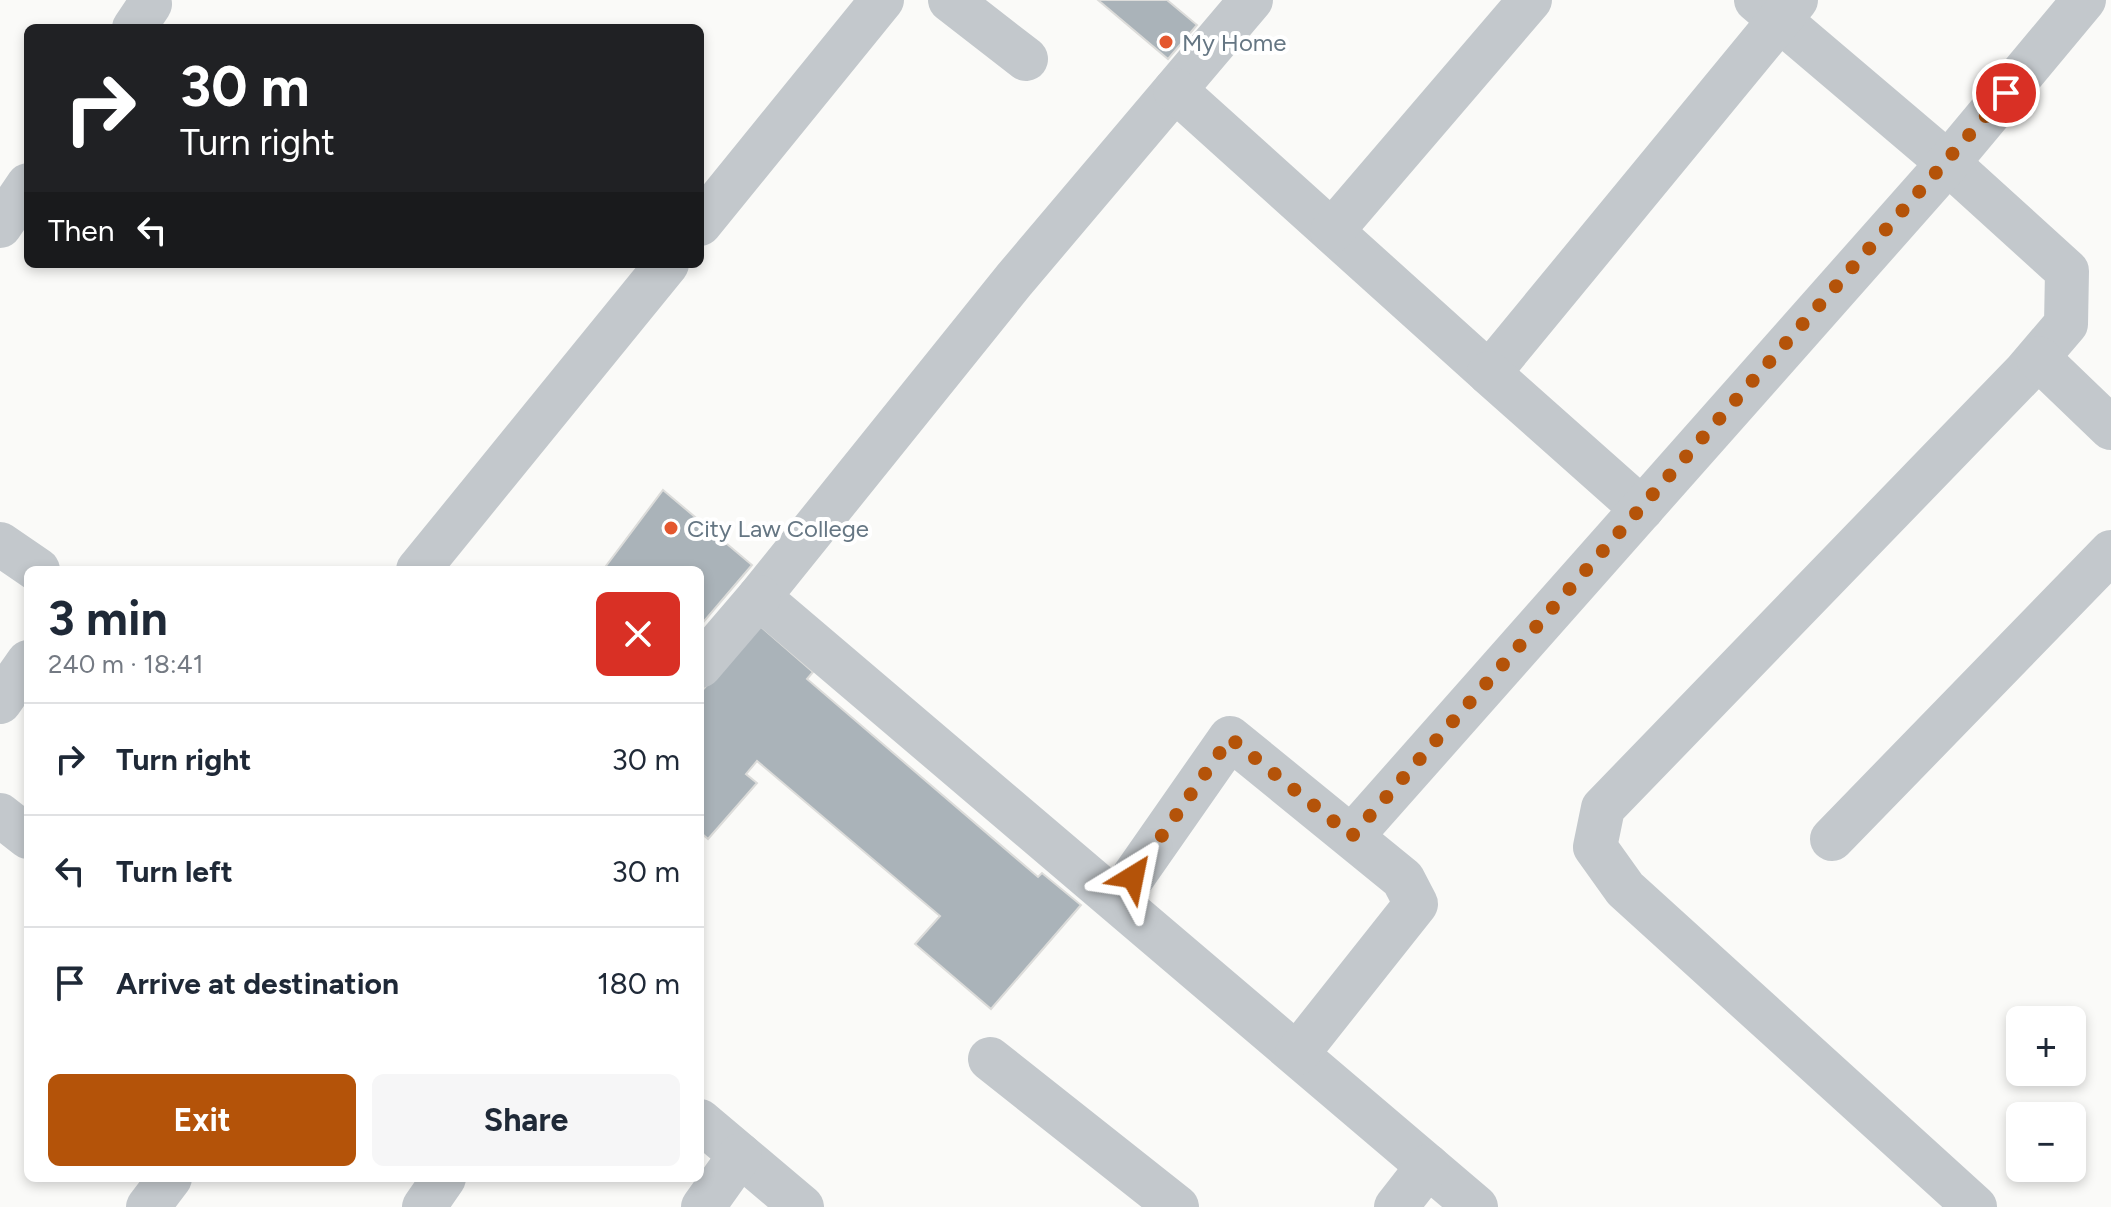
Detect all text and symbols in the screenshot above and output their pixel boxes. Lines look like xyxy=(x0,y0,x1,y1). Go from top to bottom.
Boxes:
place label: My Home xyxy=(1182,28,1286,57)
marker: My Home xyxy=(1157,33,1175,51)
text: 30 m xyxy=(180,53,310,120)
icon: right xyxy=(48,56,152,160)
pin xyxy=(1972,59,2040,127)
icon: arrive xyxy=(1984,71,2028,115)
text: Turn right xyxy=(180,121,335,164)
icon: left xyxy=(130,208,174,252)
text: Then xyxy=(48,212,114,249)
place label: City Law College xyxy=(687,514,869,543)
marker: City Law College xyxy=(662,519,680,537)
text: 3 min xyxy=(48,589,168,647)
button: close xyxy=(596,592,680,676)
text: 240 m · 18:41 xyxy=(48,648,204,680)
icon: right xyxy=(48,737,92,781)
text: Turn right xyxy=(116,741,251,778)
text: 30 m xyxy=(612,741,680,778)
position arrow xyxy=(1091,835,1175,919)
icon: left xyxy=(48,849,92,893)
text: Turn left xyxy=(116,853,233,890)
text: 30 m xyxy=(612,853,680,890)
icon: arrive xyxy=(48,961,92,1005)
text: Arrive at destination xyxy=(116,965,399,1002)
text: 180 m xyxy=(597,965,680,1002)
map controls xyxy=(2006,1006,2086,1182)
button: + xyxy=(2006,1006,2086,1086)
button: Exit xyxy=(48,1074,356,1166)
button: Share xyxy=(372,1074,680,1166)
button: − xyxy=(2006,1102,2086,1182)

